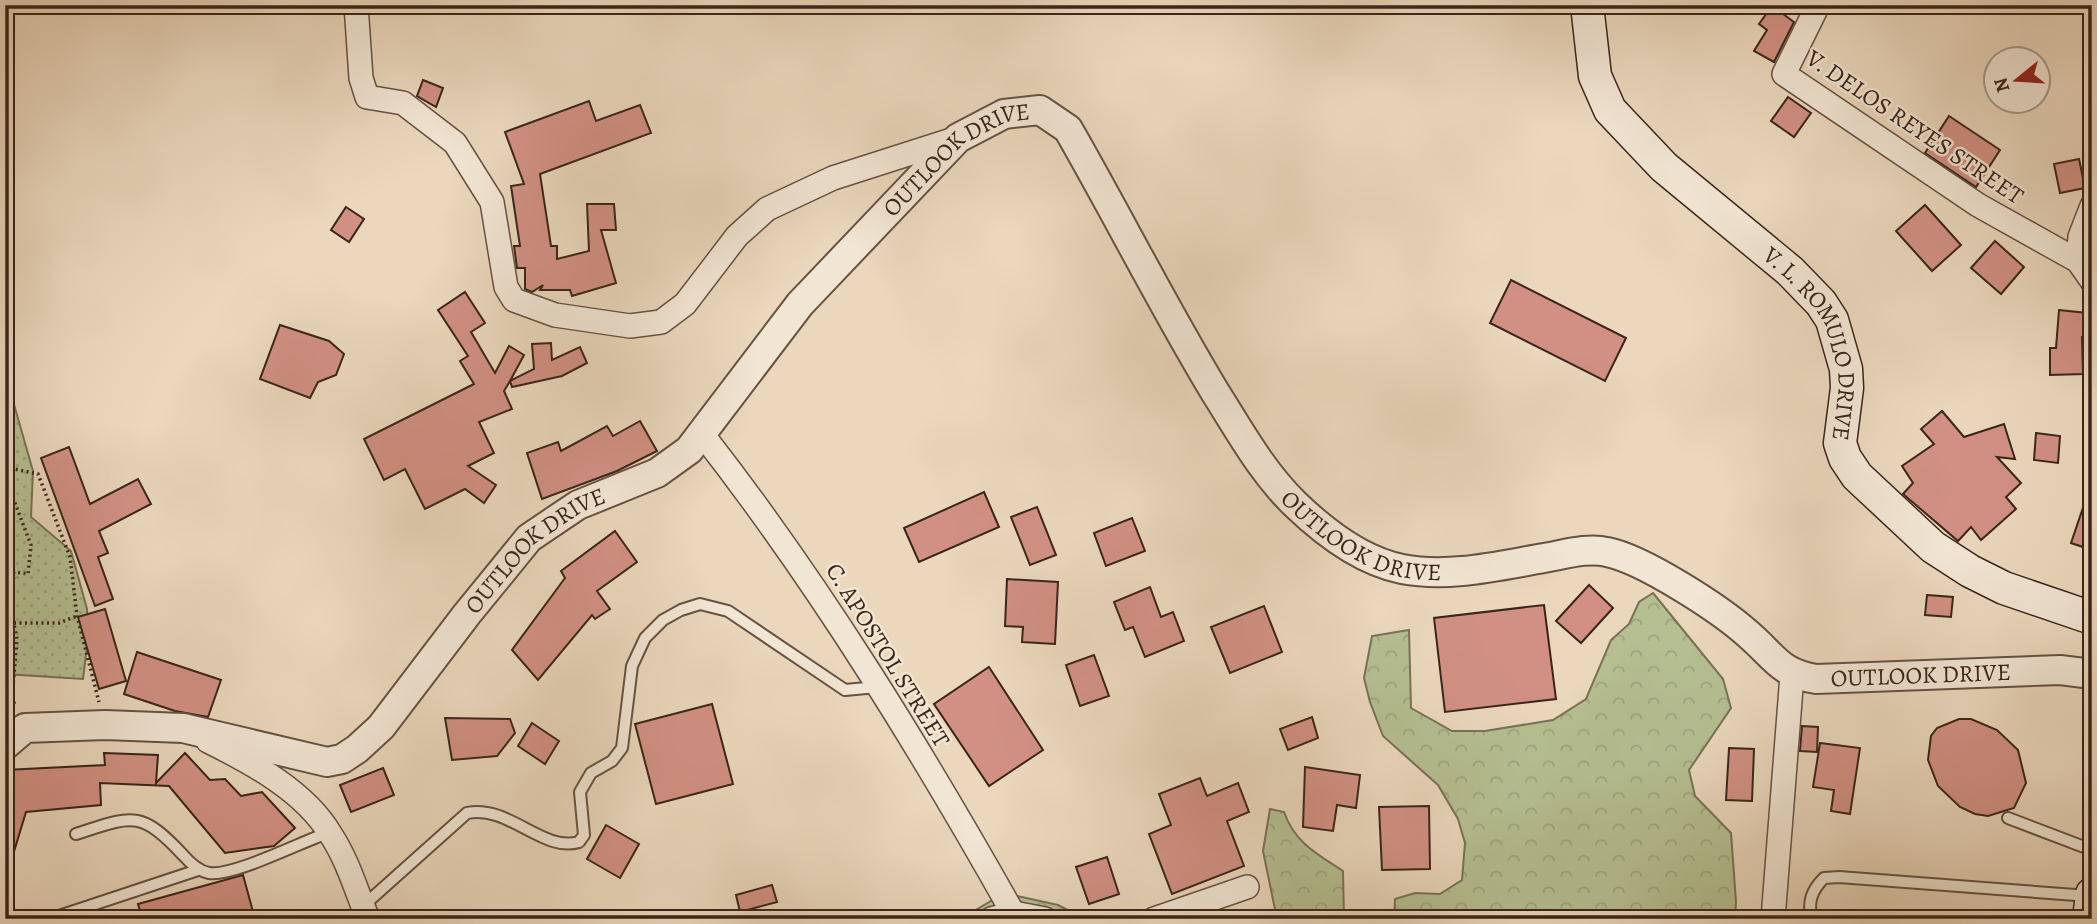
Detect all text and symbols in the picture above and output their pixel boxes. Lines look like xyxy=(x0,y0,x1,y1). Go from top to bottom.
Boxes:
street label: V. DELOS REYES STREET xyxy=(1799,42,2030,212)
north arrow xyxy=(1982,46,2052,116)
text: N xyxy=(1987,74,2016,96)
street label: OUTLOOK DRIVE xyxy=(876,95,1031,223)
street label: V. L. ROMULO DRIVE xyxy=(1756,239,1863,442)
street label: OUTLOOK DRIVE xyxy=(458,480,610,621)
street label: OUTLOOK DRIVE xyxy=(1274,483,1442,588)
street label: C. APOSTOL STREET xyxy=(818,557,958,753)
street label: OUTLOOK DRIVE xyxy=(1830,656,2011,694)

